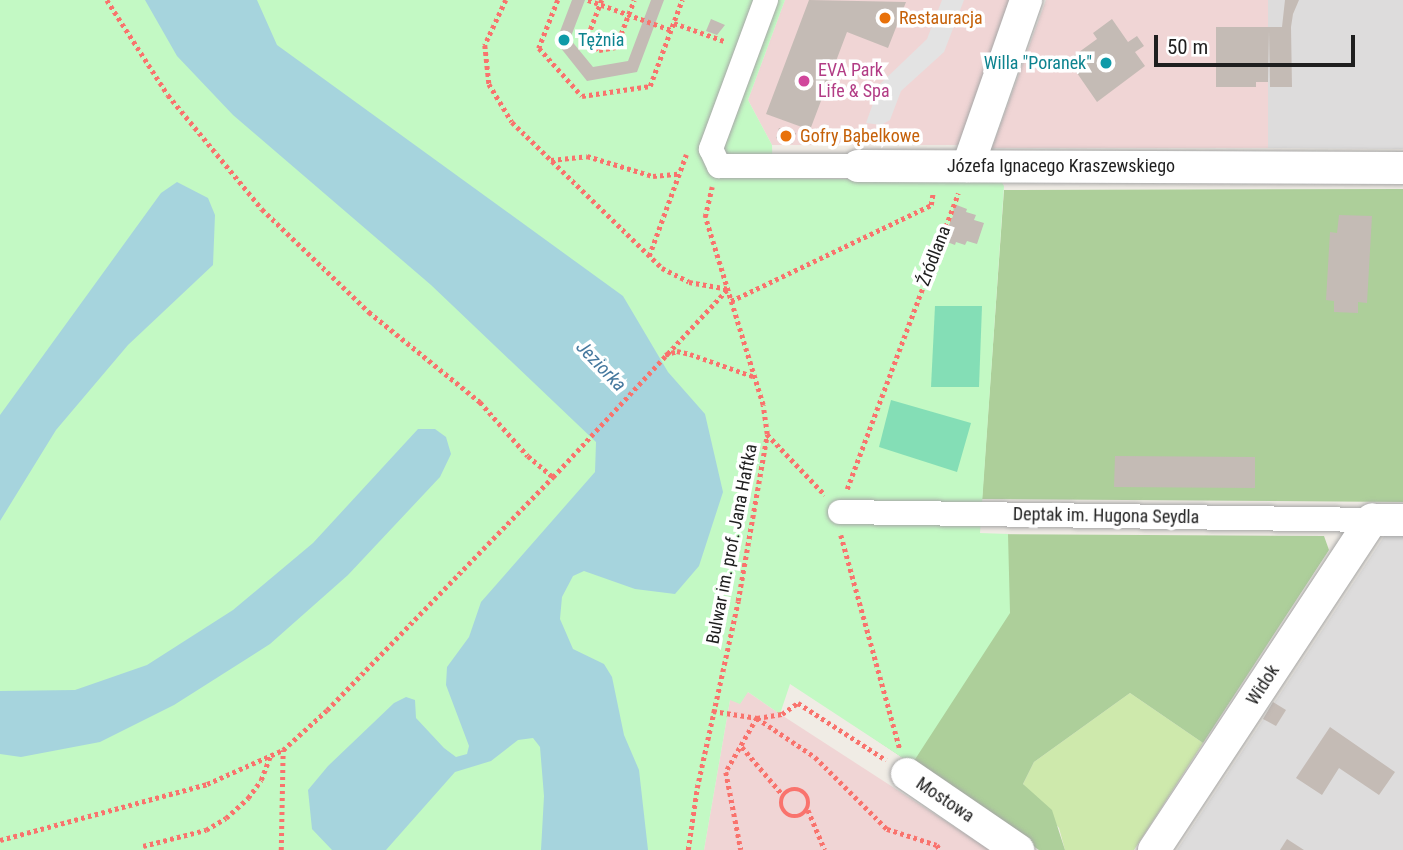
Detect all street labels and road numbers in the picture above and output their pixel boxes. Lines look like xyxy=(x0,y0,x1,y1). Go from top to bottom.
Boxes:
street label: Józefa Ignacego Kraszewskiego xyxy=(947,155,1175,177)
street label: Źródlana xyxy=(913,223,955,289)
street label: Bulwar im. prof. Jana Haftka xyxy=(702,442,762,646)
street label: Deptak im. Hugona Seydla xyxy=(1013,504,1199,528)
street label: Widok xyxy=(1242,661,1284,709)
street label: Mostowa xyxy=(912,773,978,827)

